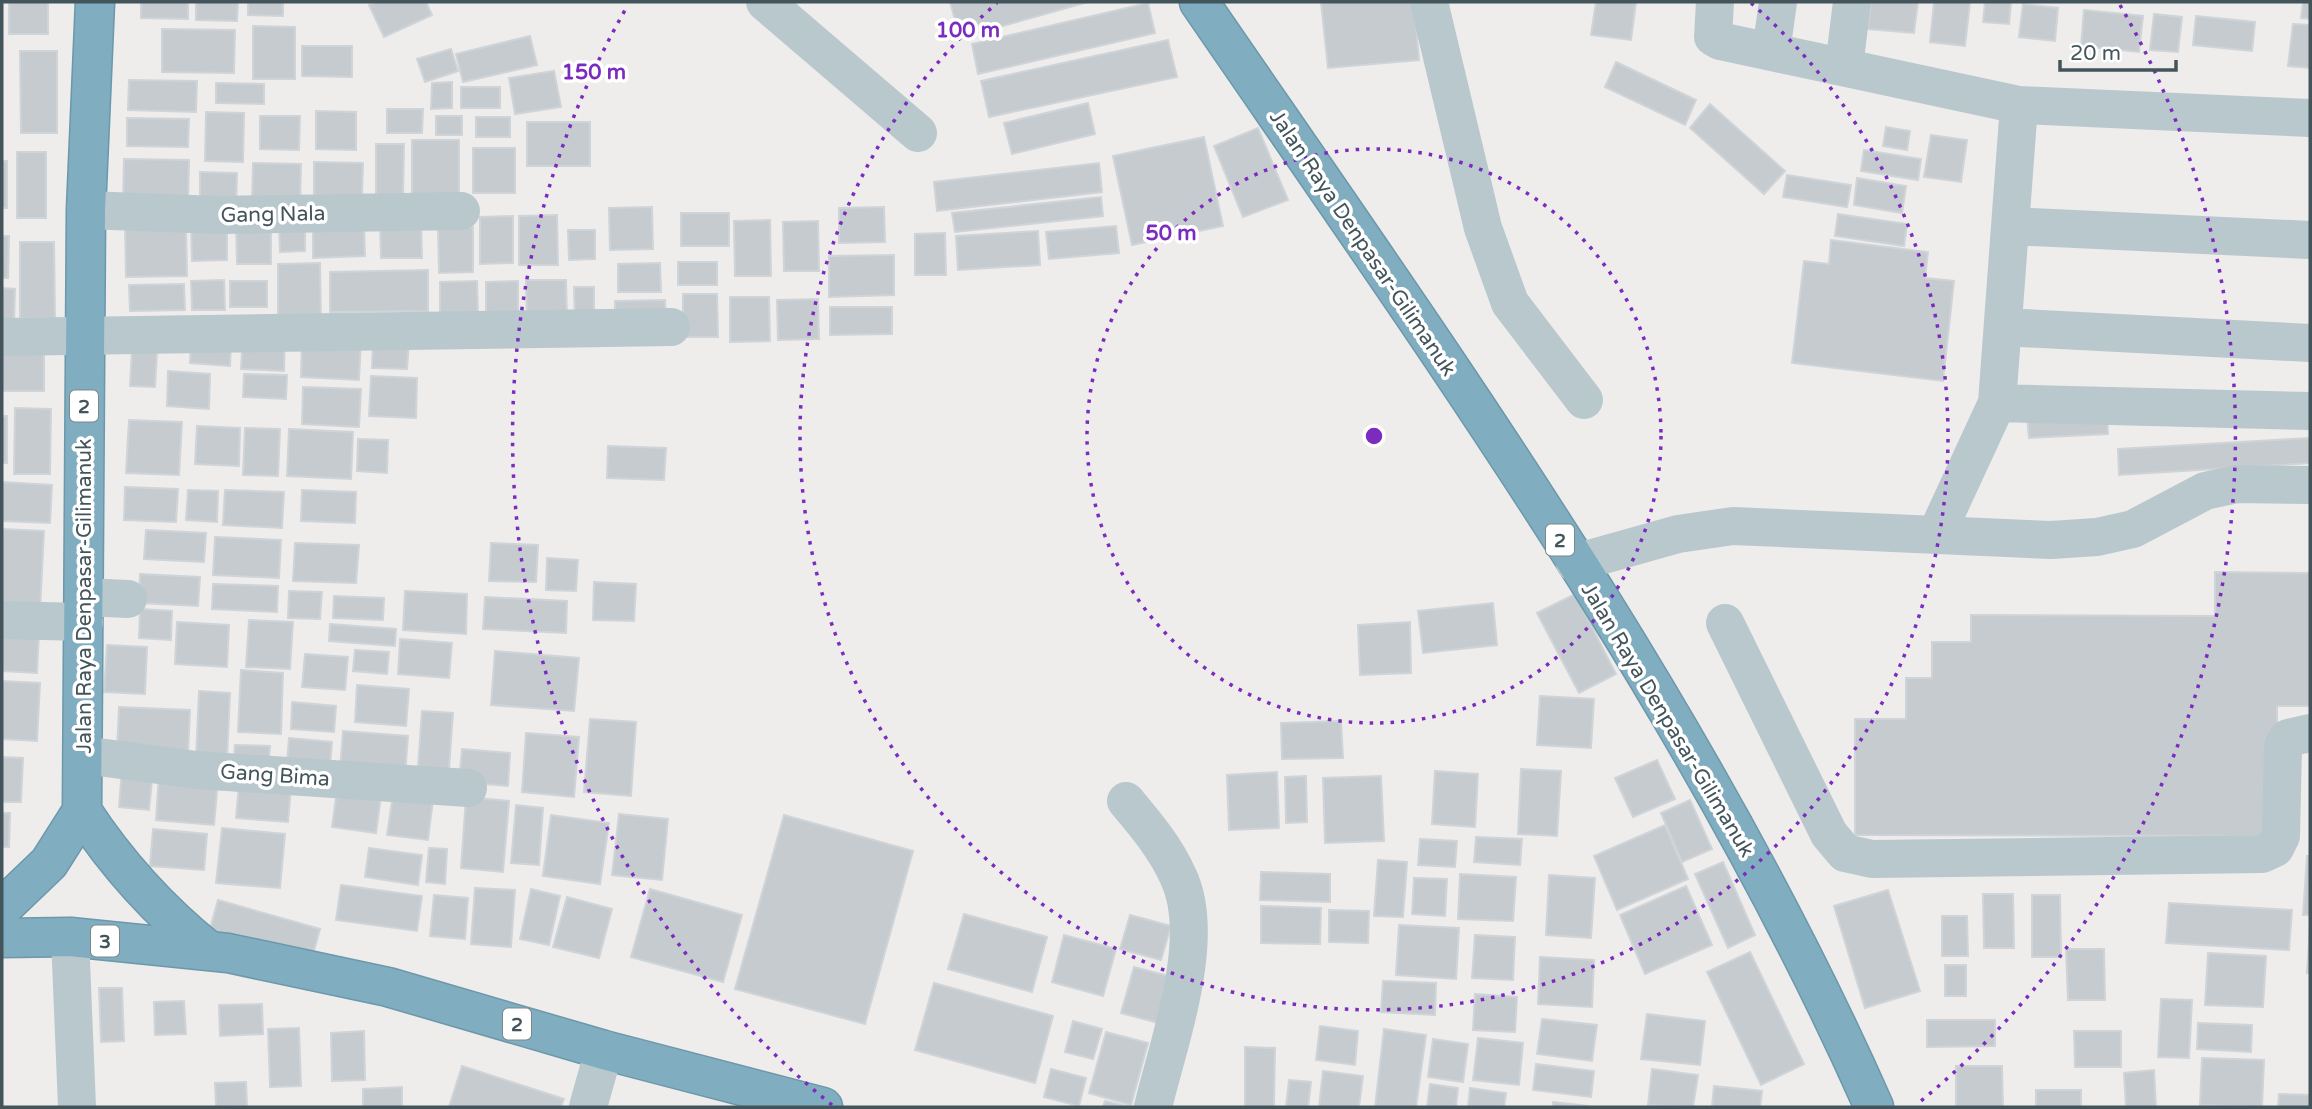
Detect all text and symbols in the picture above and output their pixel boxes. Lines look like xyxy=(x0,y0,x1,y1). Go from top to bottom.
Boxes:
text: 100 m xyxy=(936,18,1000,43)
scale bar xyxy=(2060,28,2176,72)
text: 20 m xyxy=(2070,41,2121,66)
text: 150 m xyxy=(562,60,626,85)
street label: Jalan Raya Denpasar-Gilimanuk xyxy=(1264,106,1461,381)
street label: Gang Nala xyxy=(220,201,326,228)
text: 50 m xyxy=(1145,221,1197,246)
road number: 2 xyxy=(70,390,98,422)
centre of rings xyxy=(1362,424,1386,448)
street label: Jalan Raya Denpasar-Gilimanuk xyxy=(72,438,97,754)
road number: 2 xyxy=(1546,524,1574,555)
street label: Jalan Raya Denpasar-Gilimanuk xyxy=(1576,579,1759,862)
street label: Gang Bima xyxy=(219,759,331,792)
road number: 3 xyxy=(91,925,119,956)
road number: 2 xyxy=(503,1008,531,1040)

